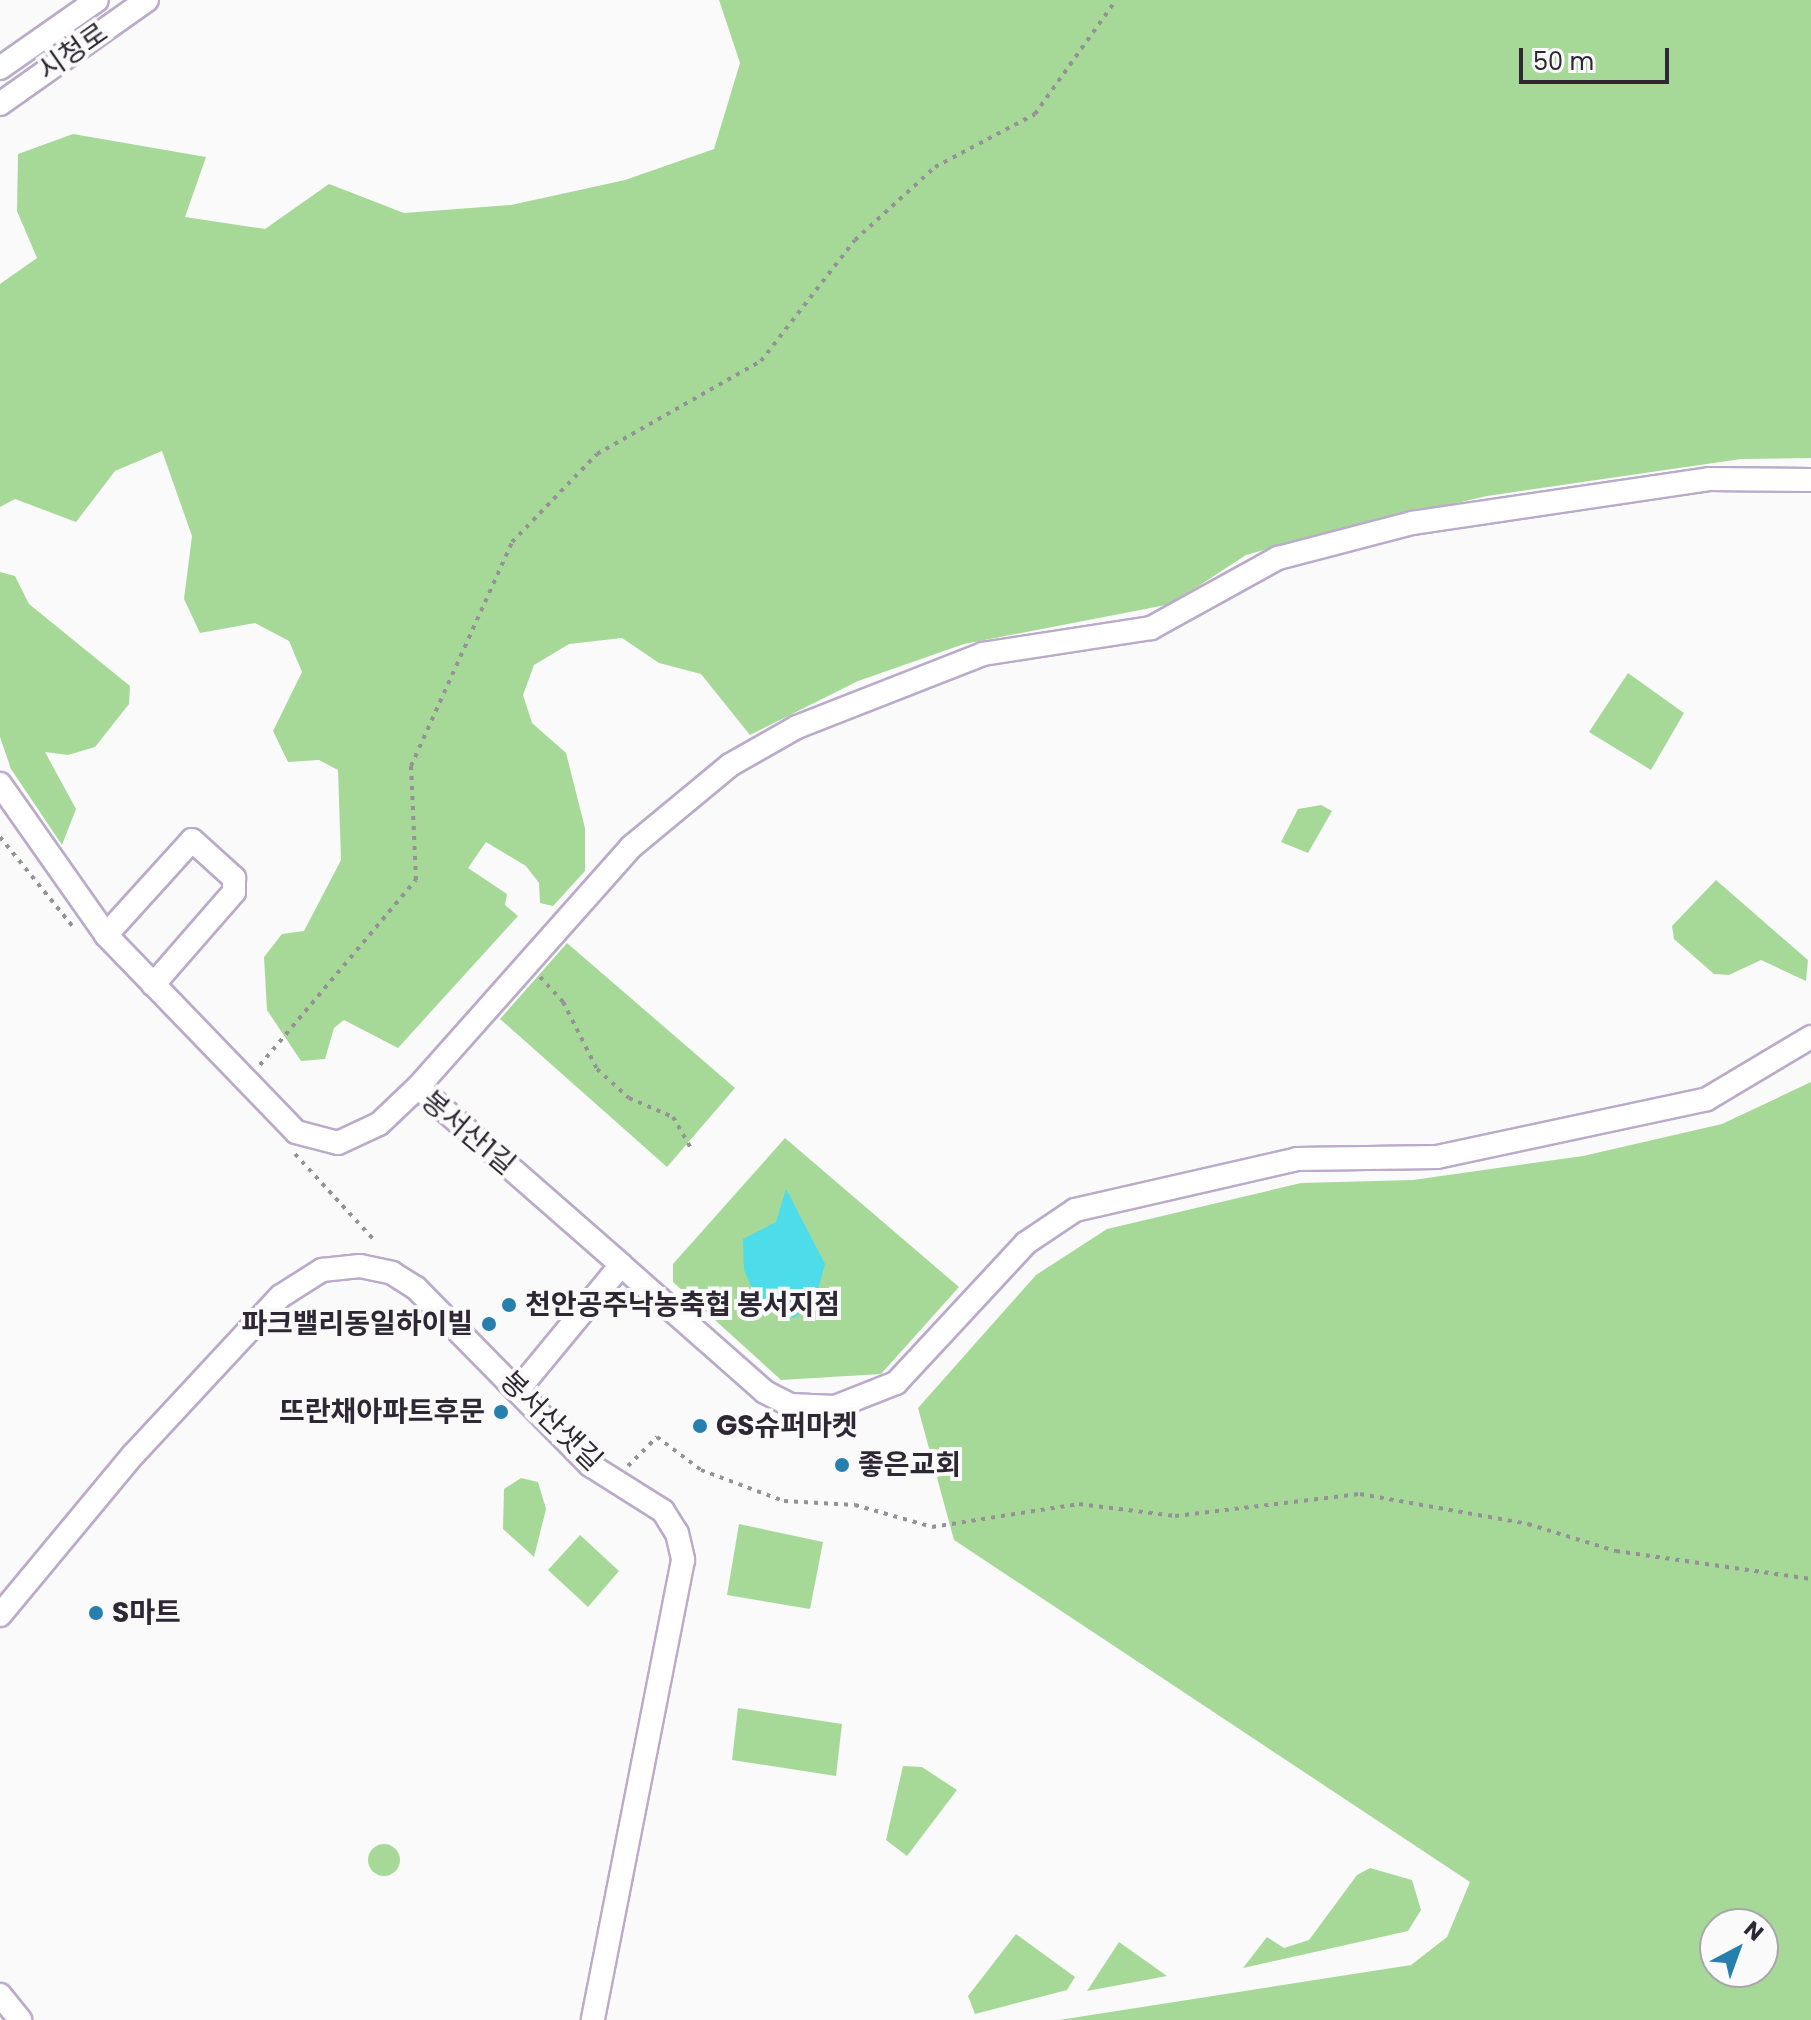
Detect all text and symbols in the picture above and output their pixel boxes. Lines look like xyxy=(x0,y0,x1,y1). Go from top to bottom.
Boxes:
street label: 시청로 xyxy=(32,16,114,88)
scale bar xyxy=(1523,32,1673,82)
text: 50 m xyxy=(1533,45,1594,78)
street label: 봉서산1길 xyxy=(414,1084,522,1182)
place label: 천안공주낙농축협 봉서지점 xyxy=(525,1288,840,1322)
marker: 천안공주낙농축협 봉서지점 xyxy=(500,1296,518,1314)
place label: 파크밸리동일하이빌 xyxy=(241,1307,473,1341)
marker: 파크밸리동일하이빌 xyxy=(480,1315,498,1333)
street label: 봉서산샛길 xyxy=(493,1364,609,1478)
place label: 뜨란채아파트후문 xyxy=(279,1395,485,1429)
marker: 뜨란채아파트후문 xyxy=(492,1403,510,1421)
place label: GS슈퍼마켓 xyxy=(716,1409,858,1443)
marker: GS슈퍼마켓 xyxy=(691,1417,709,1435)
place label: 좋은교회 xyxy=(858,1448,961,1482)
marker: 좋은교회 xyxy=(833,1456,851,1474)
place label: S마트 xyxy=(112,1596,181,1630)
marker: S마트 xyxy=(87,1604,105,1622)
north arrow xyxy=(1699,1908,1779,1988)
text: N xyxy=(1737,1914,1770,1948)

